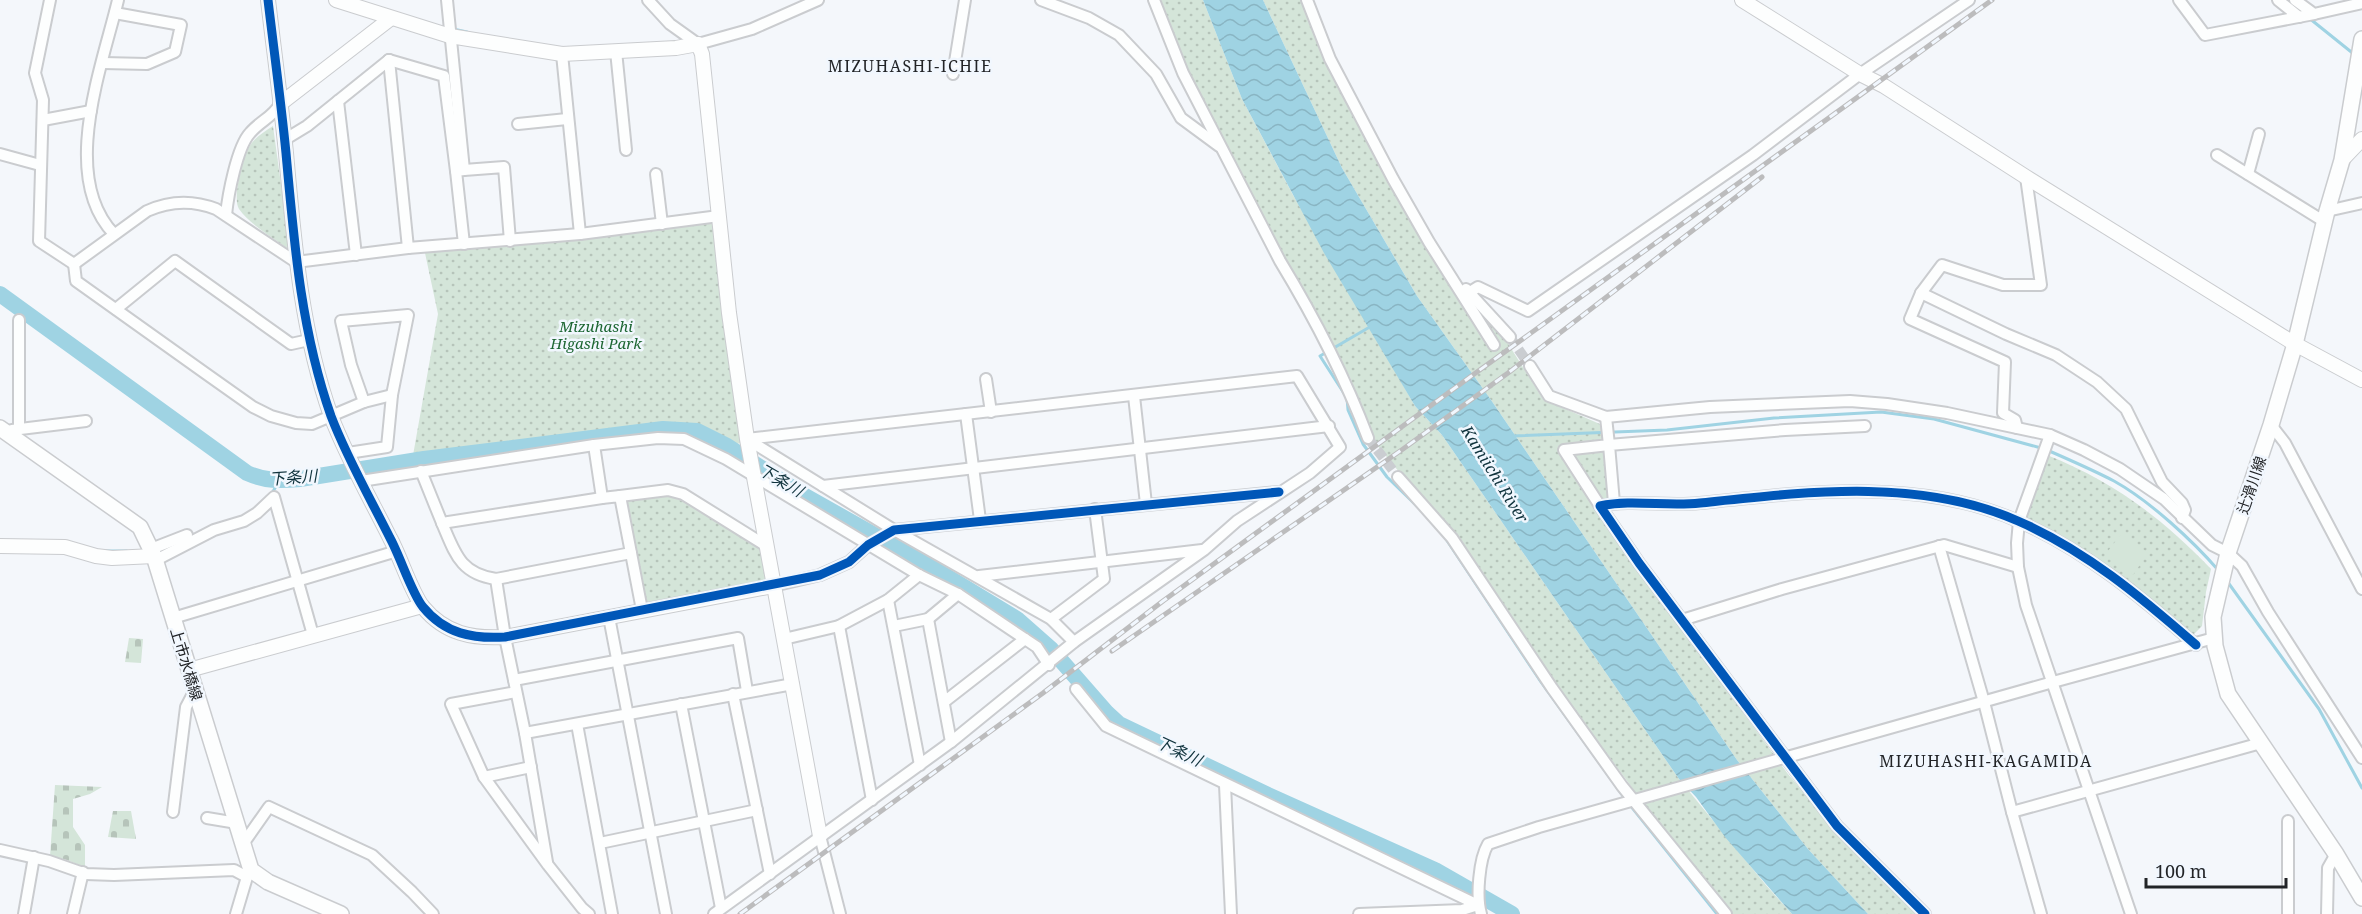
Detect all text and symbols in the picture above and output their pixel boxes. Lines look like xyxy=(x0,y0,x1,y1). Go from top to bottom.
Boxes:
district label: MIZUHASHI-ICHIE xyxy=(828,55,992,77)
park label: Mizuhashi Higashi Park xyxy=(549,316,642,353)
water label: Kamiichi River xyxy=(1456,421,1534,527)
street label: 辻滑川線 xyxy=(2232,453,2270,517)
water label: 下条川 xyxy=(755,458,809,503)
water label: 下条川 xyxy=(268,464,320,490)
street label: 上市水橋線 xyxy=(166,625,208,703)
water label: 下条川 xyxy=(1153,731,1207,772)
district label: MIZUHASHI-KAGAMIDA xyxy=(1879,750,2093,772)
scale bar xyxy=(2146,851,2286,889)
text: 100 m xyxy=(2155,859,2207,883)

